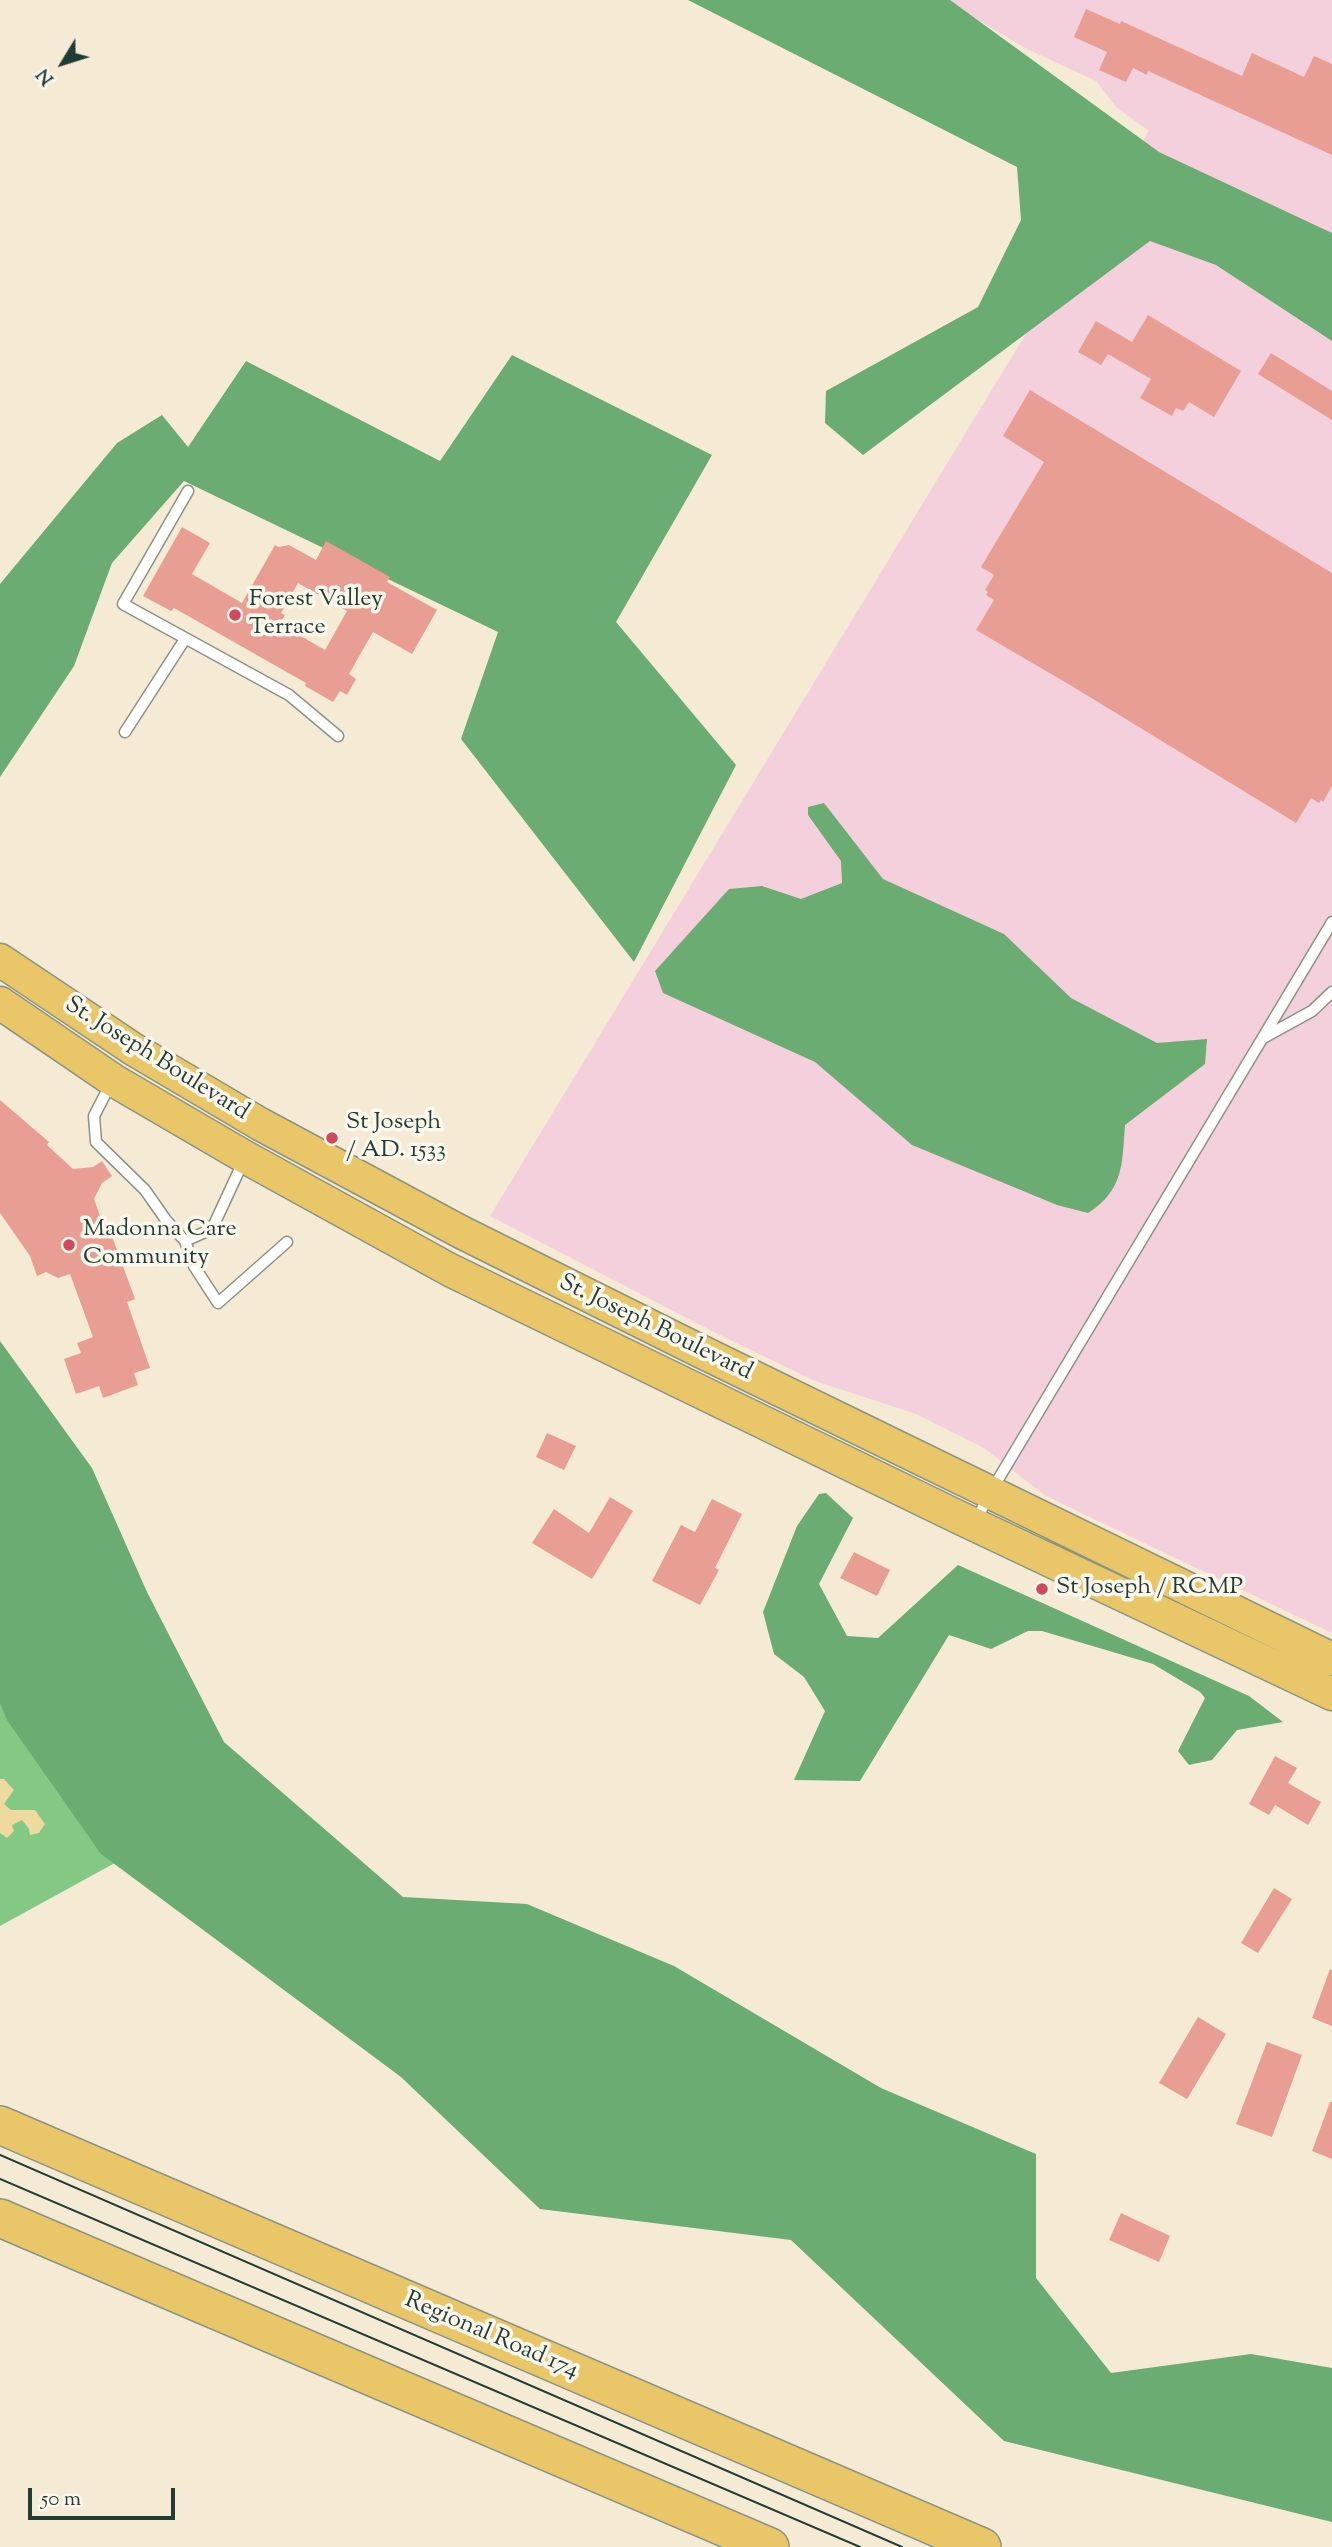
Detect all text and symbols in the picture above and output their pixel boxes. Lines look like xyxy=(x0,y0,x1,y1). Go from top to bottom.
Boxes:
north arrow xyxy=(28,28,98,98)
text: N xyxy=(31,62,61,91)
place label: Forest Valley Terrace xyxy=(249,587,383,643)
marker: Forest Valley Terrace xyxy=(227,607,243,623)
street label: St. Joseph Boulevard xyxy=(59,992,253,1128)
place label: St Joseph / AD. 1533 xyxy=(346,1110,446,1166)
marker: St Joseph / AD. 1533 xyxy=(324,1130,340,1146)
place label: Madonna Care Community xyxy=(83,1217,237,1273)
marker: Madonna Care Community xyxy=(61,1237,77,1253)
street label: St. Joseph Boulevard xyxy=(554,1270,756,1388)
place label: St Joseph / RCMP xyxy=(1056,1575,1243,1603)
marker: St Joseph / RCMP xyxy=(1034,1581,1050,1597)
street label: Regional Road 174 xyxy=(400,2287,582,2387)
scale bar xyxy=(32,2474,178,2518)
text: 50 m xyxy=(41,2485,81,2515)

